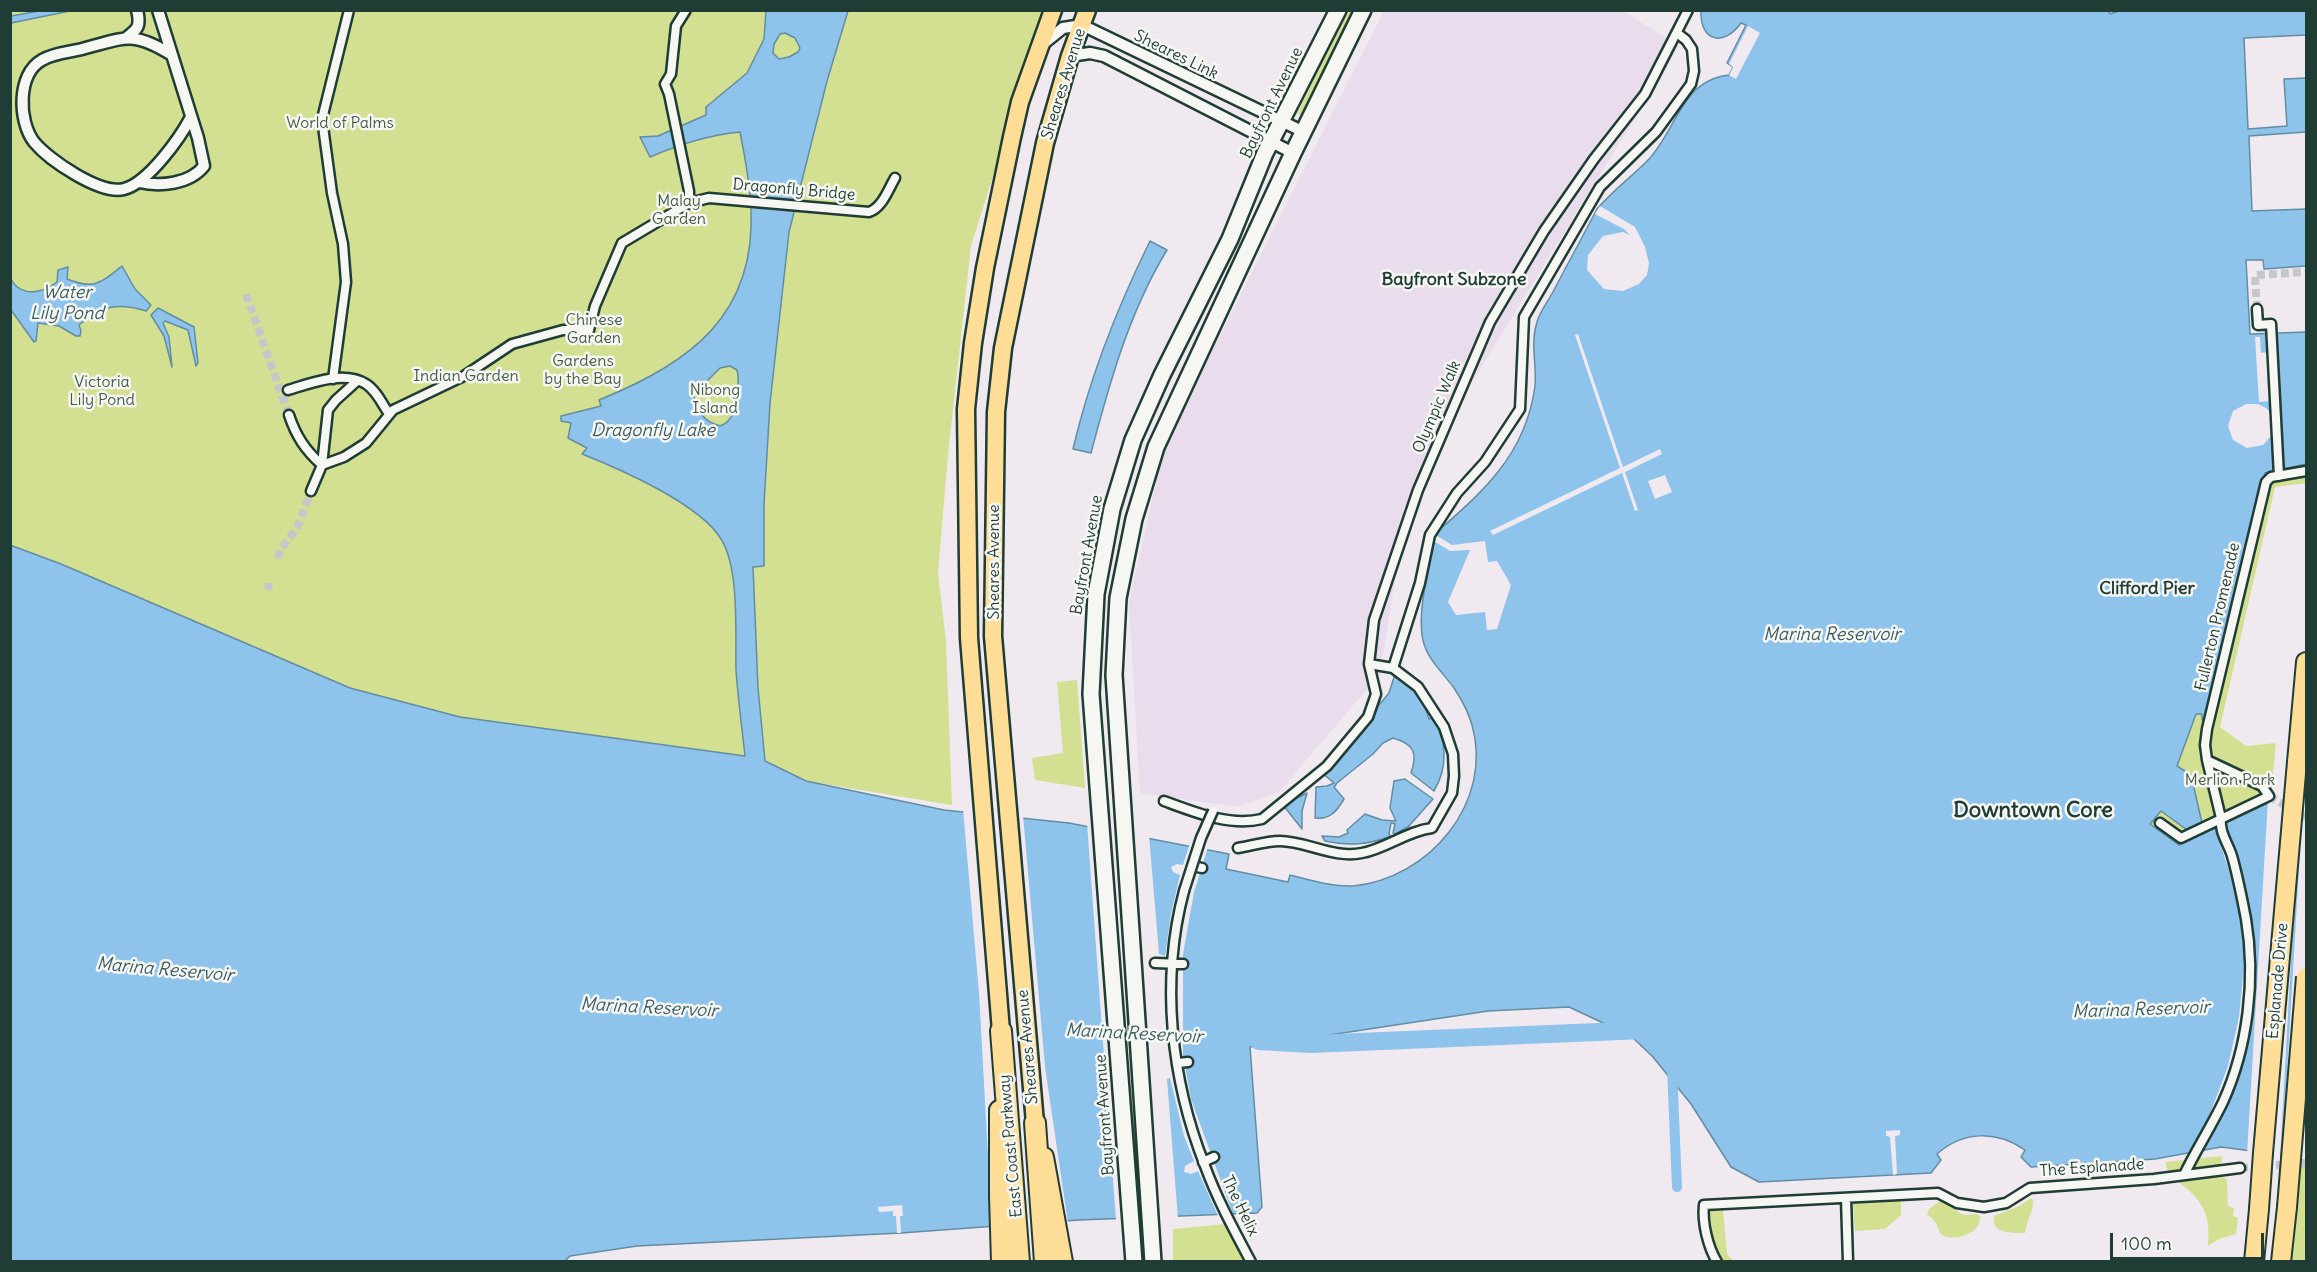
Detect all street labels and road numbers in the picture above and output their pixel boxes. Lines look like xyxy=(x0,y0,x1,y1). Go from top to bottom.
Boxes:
street label: Sheares Avenue xyxy=(1038,26,1090,142)
street label: Sheares Link xyxy=(1131,26,1221,84)
street label: Bayfront Avenue xyxy=(1237,44,1307,162)
street label: Dragonfly Bridge xyxy=(732,175,856,205)
street label: Olympic Walk xyxy=(1409,358,1465,456)
street label: Bayfront Avenue xyxy=(1067,494,1107,616)
street label: Sheares Avenue xyxy=(984,504,1004,620)
street label: Fullerton Promenade xyxy=(2192,541,2244,693)
street label: Esplanade Drive xyxy=(2263,922,2293,1040)
street label: Sheares Avenue xyxy=(1013,989,1043,1105)
street label: Bayfront Avenue xyxy=(1091,1054,1119,1176)
street label: East Coast Parkway xyxy=(995,1074,1027,1218)
street label: The Esplanade xyxy=(2039,1155,2145,1181)
street label: The Helix xyxy=(1217,1173,1263,1239)

